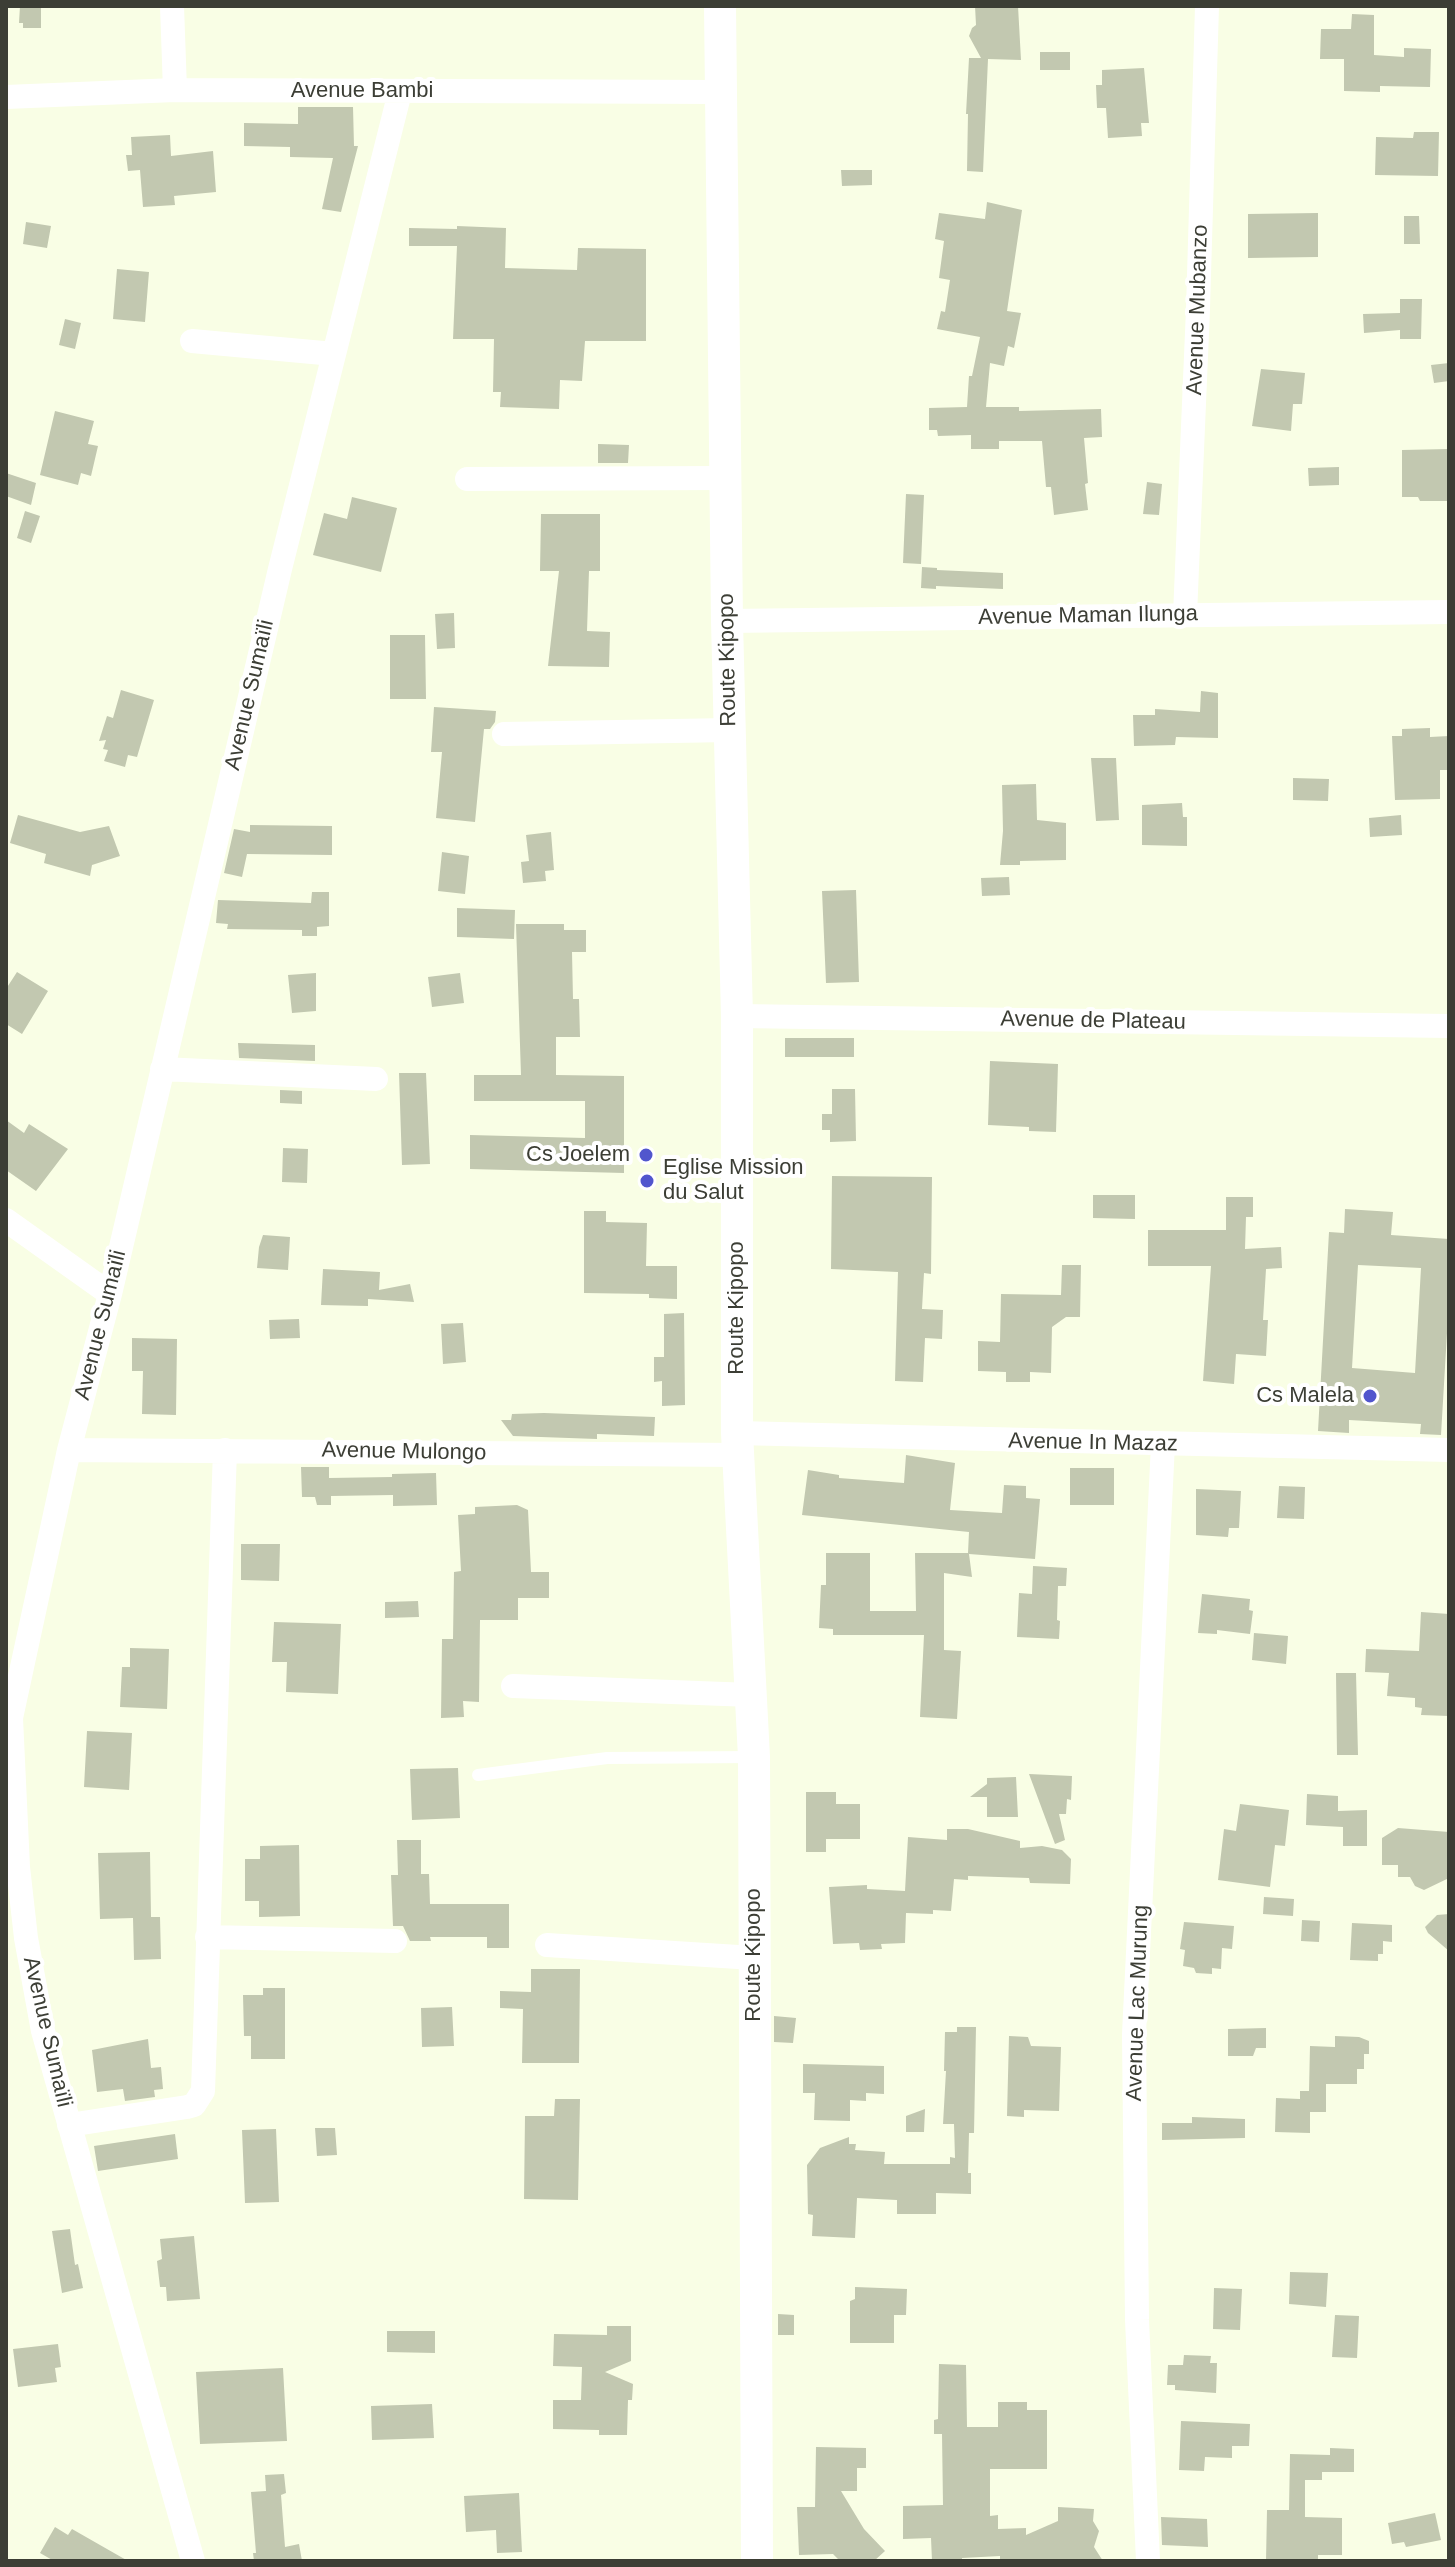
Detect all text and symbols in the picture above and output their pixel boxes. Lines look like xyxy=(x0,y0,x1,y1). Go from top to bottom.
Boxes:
street label: Avenue Bambi xyxy=(291,78,433,104)
street label: Avenue Mubanzo xyxy=(1182,224,1214,396)
street label: Route Kipopo xyxy=(714,593,742,727)
street label: Avenue Maman Ilunga xyxy=(978,601,1198,631)
street label: Avenue Sumaïli xyxy=(220,617,280,773)
street label: Avenue de Plateau xyxy=(1000,1006,1186,1036)
place label: Cs Joelem xyxy=(526,1142,630,1168)
marker: Cs Joelem xyxy=(637,1146,655,1164)
place label: Eglise Mission du Salut xyxy=(663,1155,804,1206)
marker: Eglise Mission du Salut xyxy=(638,1172,656,1190)
street label: Route Kipopo xyxy=(724,1241,750,1375)
street label: Avenue Sumaïli xyxy=(70,1247,132,1403)
place label: Cs Malela xyxy=(1256,1383,1354,1409)
marker: Cs Malela xyxy=(1361,1387,1379,1405)
street label: Avenue In Mazaz xyxy=(1008,1428,1178,1458)
street label: Avenue Mulongo xyxy=(321,1437,487,1467)
street label: Route Kipopo xyxy=(741,1888,767,2022)
street label: Avenue Lac Murung xyxy=(1121,1904,1155,2102)
street label: Avenue Sumaïli xyxy=(17,1954,77,2110)

